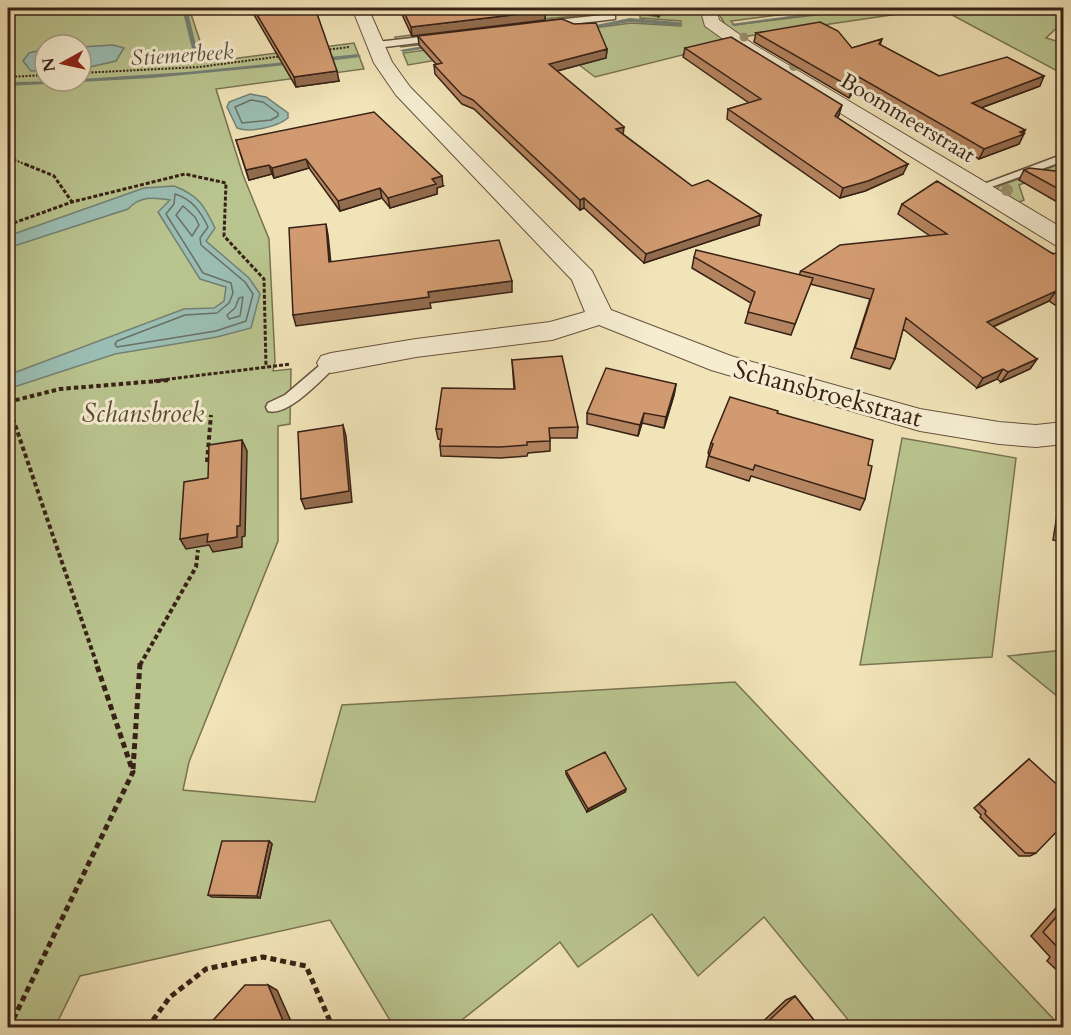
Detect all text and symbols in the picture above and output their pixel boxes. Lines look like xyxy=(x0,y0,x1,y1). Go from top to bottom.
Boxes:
north arrow xyxy=(33,33,93,93)
water label: Stiemerbeek xyxy=(130,36,234,74)
text: N xyxy=(37,56,61,73)
street label: Boommeerstraat xyxy=(835,66,981,170)
street label: Schansbroekstraat xyxy=(730,351,926,436)
park label: Schansbroek xyxy=(82,396,204,431)

